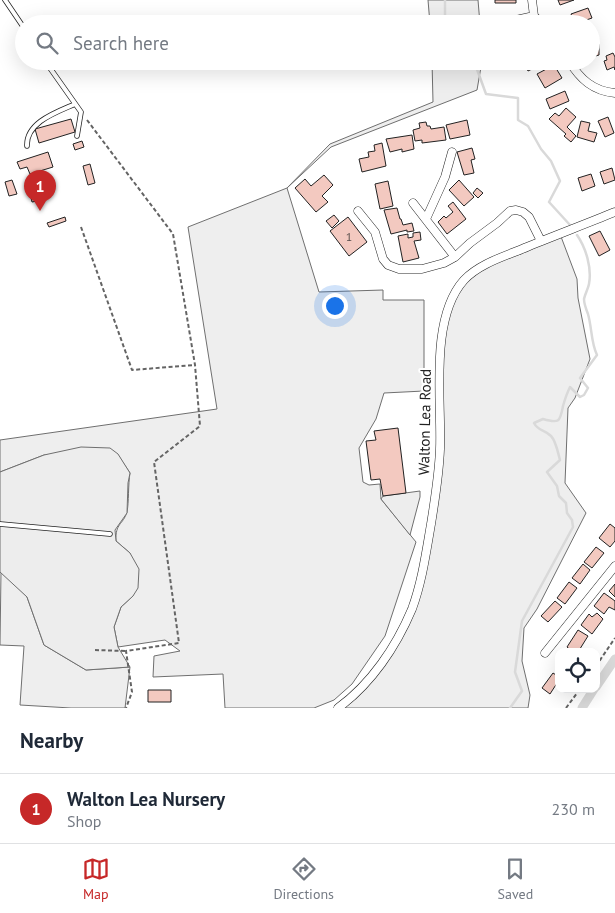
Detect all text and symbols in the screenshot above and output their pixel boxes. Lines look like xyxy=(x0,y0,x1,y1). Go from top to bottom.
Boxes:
search box xyxy=(15,15,600,70)
icon: search xyxy=(33,29,61,57)
text: Search here xyxy=(73,31,169,55)
pin: 1 xyxy=(24,170,56,211)
house number: 1 xyxy=(346,229,352,244)
your location xyxy=(322,293,348,319)
street label: Walton Lea Road xyxy=(414,369,435,475)
map controls xyxy=(555,648,600,693)
button: locate xyxy=(555,648,600,693)
text: Nearby xyxy=(20,727,83,754)
text: Walton Lea Nursery xyxy=(67,787,225,811)
text: 1 xyxy=(31,799,41,819)
text: 230 m xyxy=(552,799,595,819)
text: Shop xyxy=(67,811,101,831)
tab: Map xyxy=(82,855,110,903)
tab: Directions xyxy=(273,855,334,903)
tab: Saved xyxy=(498,855,533,903)

